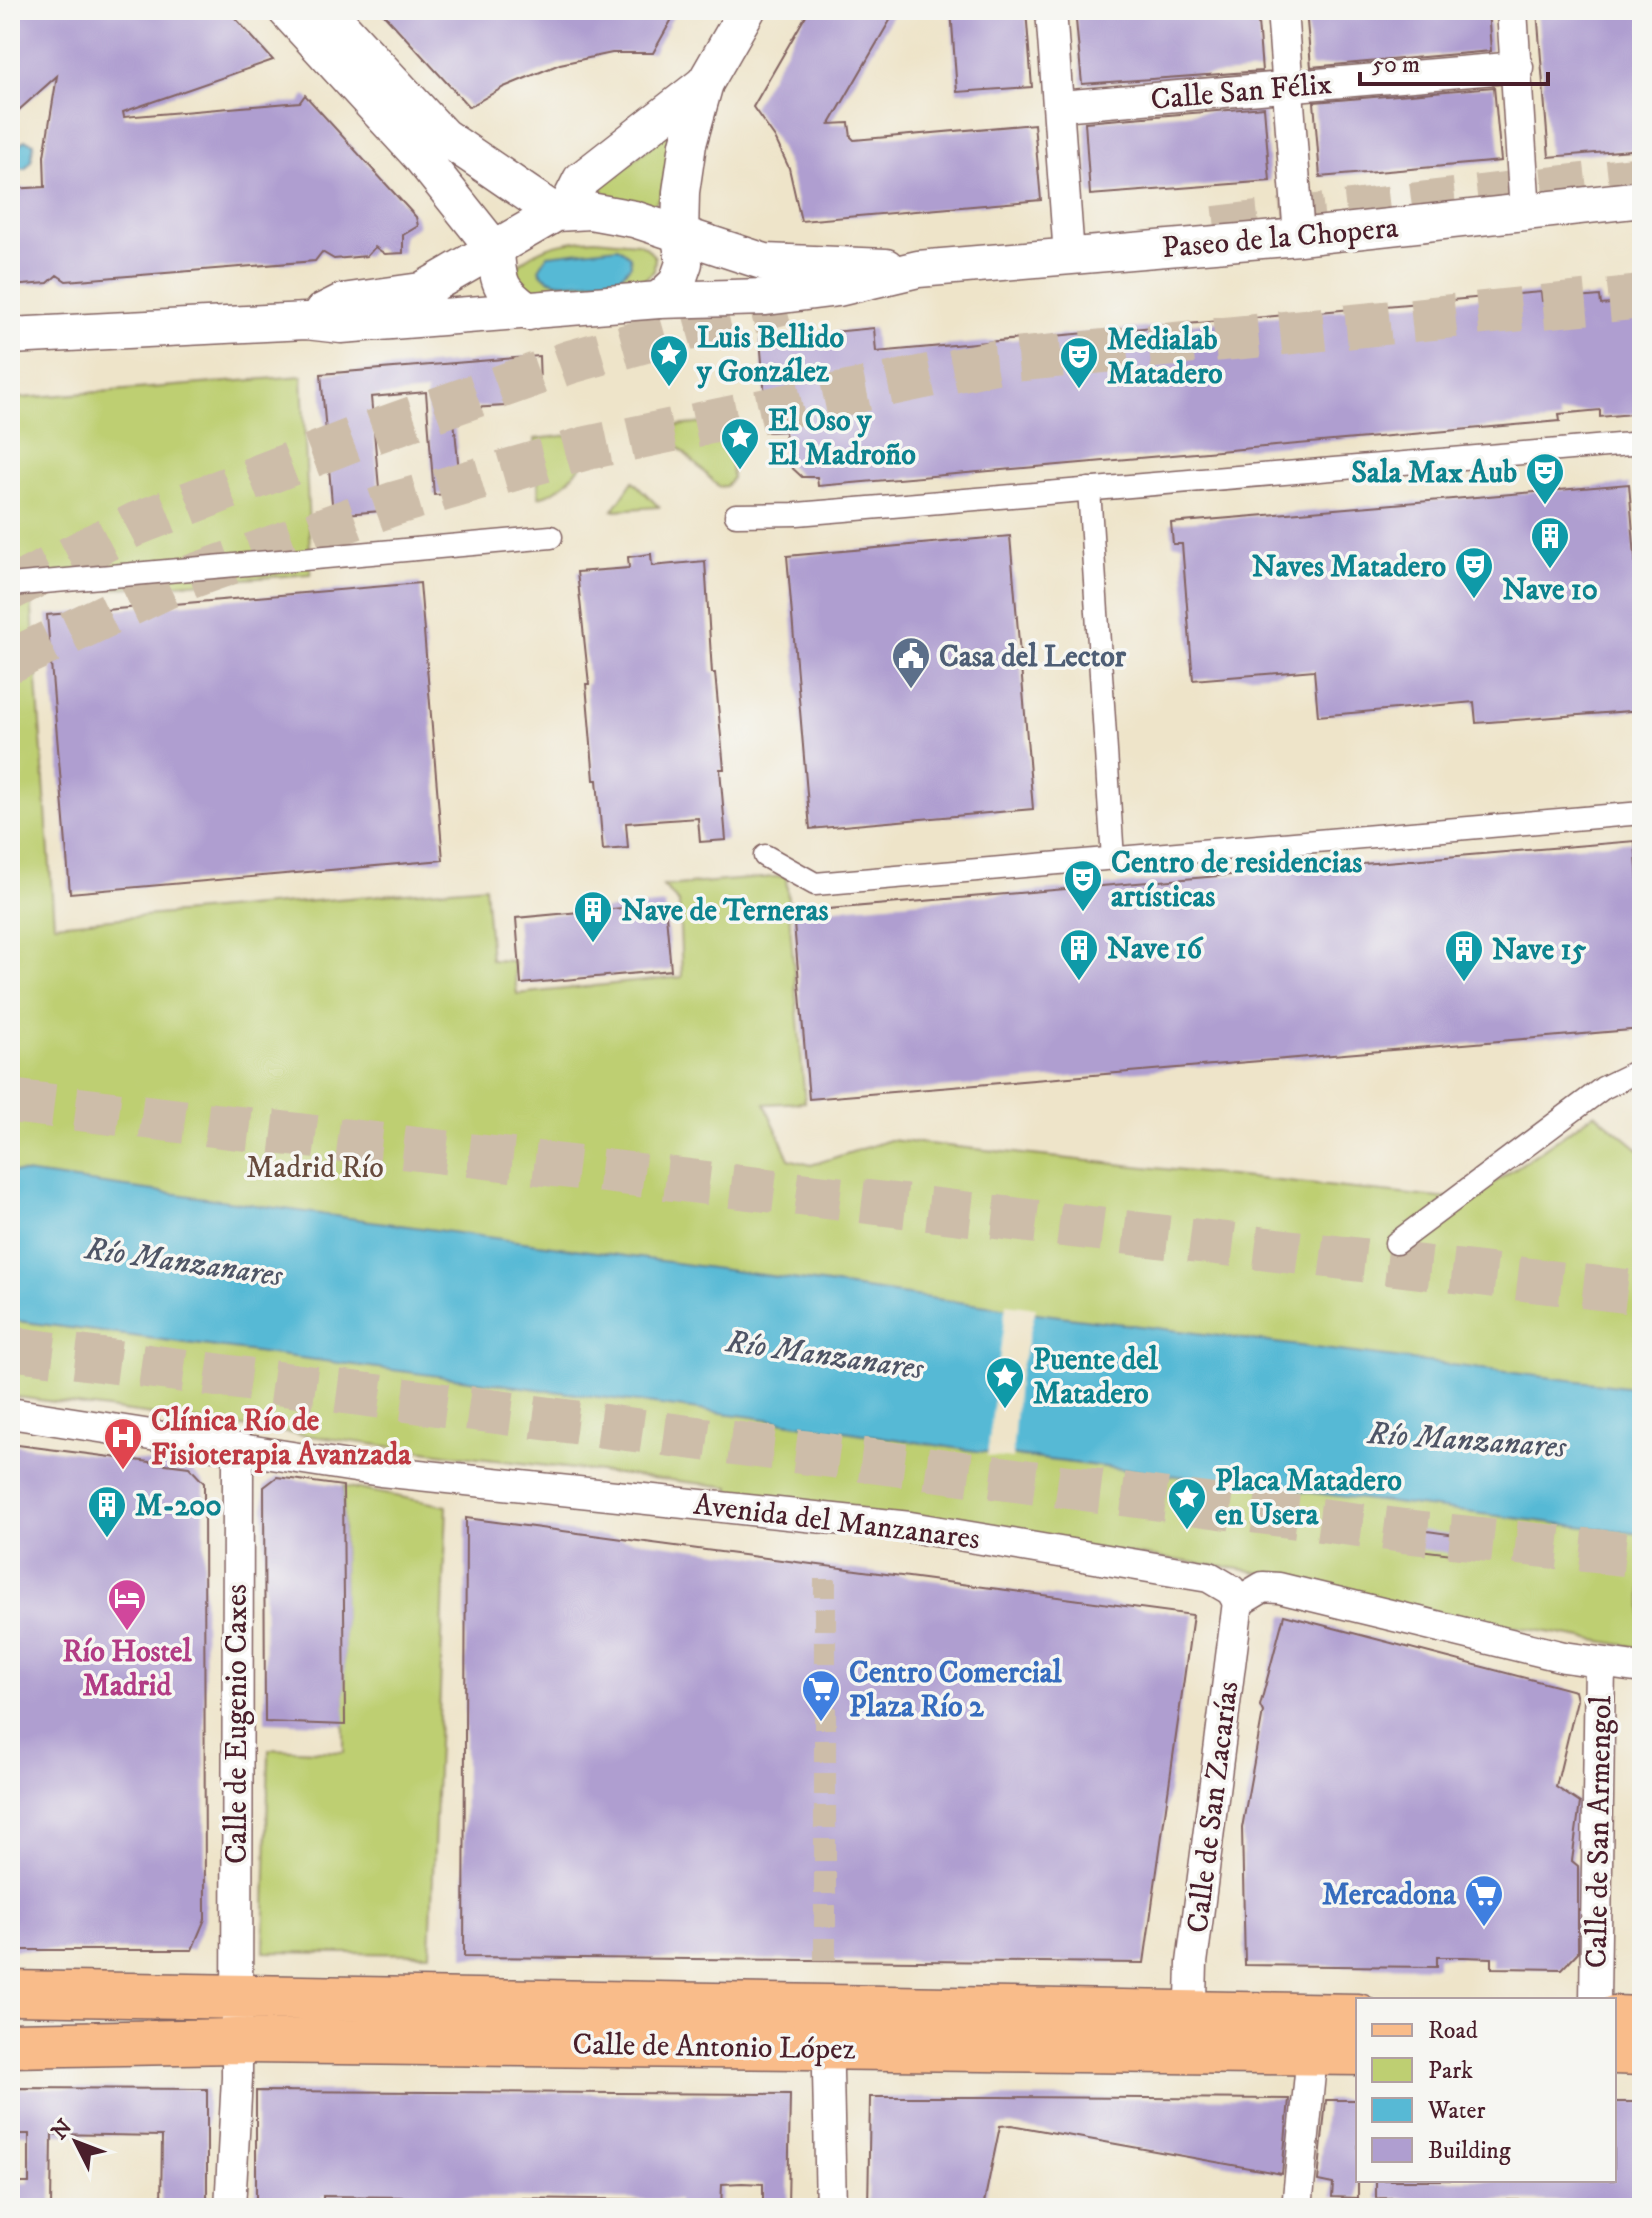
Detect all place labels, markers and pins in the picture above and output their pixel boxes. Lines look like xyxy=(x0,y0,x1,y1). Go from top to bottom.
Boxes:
place label: Luis Bellido y González xyxy=(696,320,844,391)
place label: Medialab Matadero xyxy=(1107,322,1223,393)
place icon: Luis Bellido y González xyxy=(648,333,690,388)
theatre icon: Medialab Matadero xyxy=(1058,335,1100,390)
place label: El Oso y El Madroño xyxy=(768,403,916,474)
place icon: El Oso y El Madroño xyxy=(719,416,761,471)
theatre icon: Sala Max Aub xyxy=(1524,451,1566,506)
place label: Sala Max Aub xyxy=(1351,455,1517,492)
building icon: Nave 10 xyxy=(1529,515,1571,570)
theatre icon: Naves Matadero xyxy=(1453,545,1495,600)
place label: Naves Matadero xyxy=(1252,549,1446,586)
place label: Nave 10 xyxy=(1502,572,1598,609)
public building icon: Casa del Lector xyxy=(890,635,932,690)
place label: Casa del Lector xyxy=(939,639,1127,676)
place label: Centro de residencias artísticas xyxy=(1111,845,1362,916)
theatre icon: Centro de residencias artísticas xyxy=(1062,858,1104,913)
building icon: Nave de Terneras xyxy=(572,889,614,944)
place label: Nave de Terneras xyxy=(621,893,829,930)
building icon: Nave 16 xyxy=(1058,927,1100,982)
building icon: Nave 15 xyxy=(1443,928,1485,983)
place label: Nave 16 xyxy=(1107,931,1203,968)
place label: Nave 15 xyxy=(1492,932,1586,969)
place label: Puente del Matadero xyxy=(1033,1342,1159,1413)
place icon: Puente del Matadero xyxy=(984,1355,1026,1410)
place label: Clínica Río de Fisioterapia Avanzada xyxy=(151,1403,412,1474)
hospital icon: Clínica Río de Fisioterapia Avanzada xyxy=(102,1416,144,1471)
place label: Placa Matadero en Usera xyxy=(1215,1463,1402,1534)
place icon: Placa Matadero en Usera xyxy=(1166,1476,1208,1531)
building icon: M-200 xyxy=(86,1484,128,1539)
place label: M-200 xyxy=(135,1488,222,1525)
hotel icon: Río Hostel Madrid xyxy=(106,1577,148,1632)
place label: Río Hostel Madrid xyxy=(62,1634,193,1705)
place label: Centro Comercial Plaza Río 2 xyxy=(849,1655,1063,1726)
supermarket icon: Centro Comercial Plaza Río 2 xyxy=(800,1668,842,1723)
supermarket icon: Mercadona xyxy=(1463,1873,1505,1928)
place label: Mercadona xyxy=(1322,1877,1457,1914)

